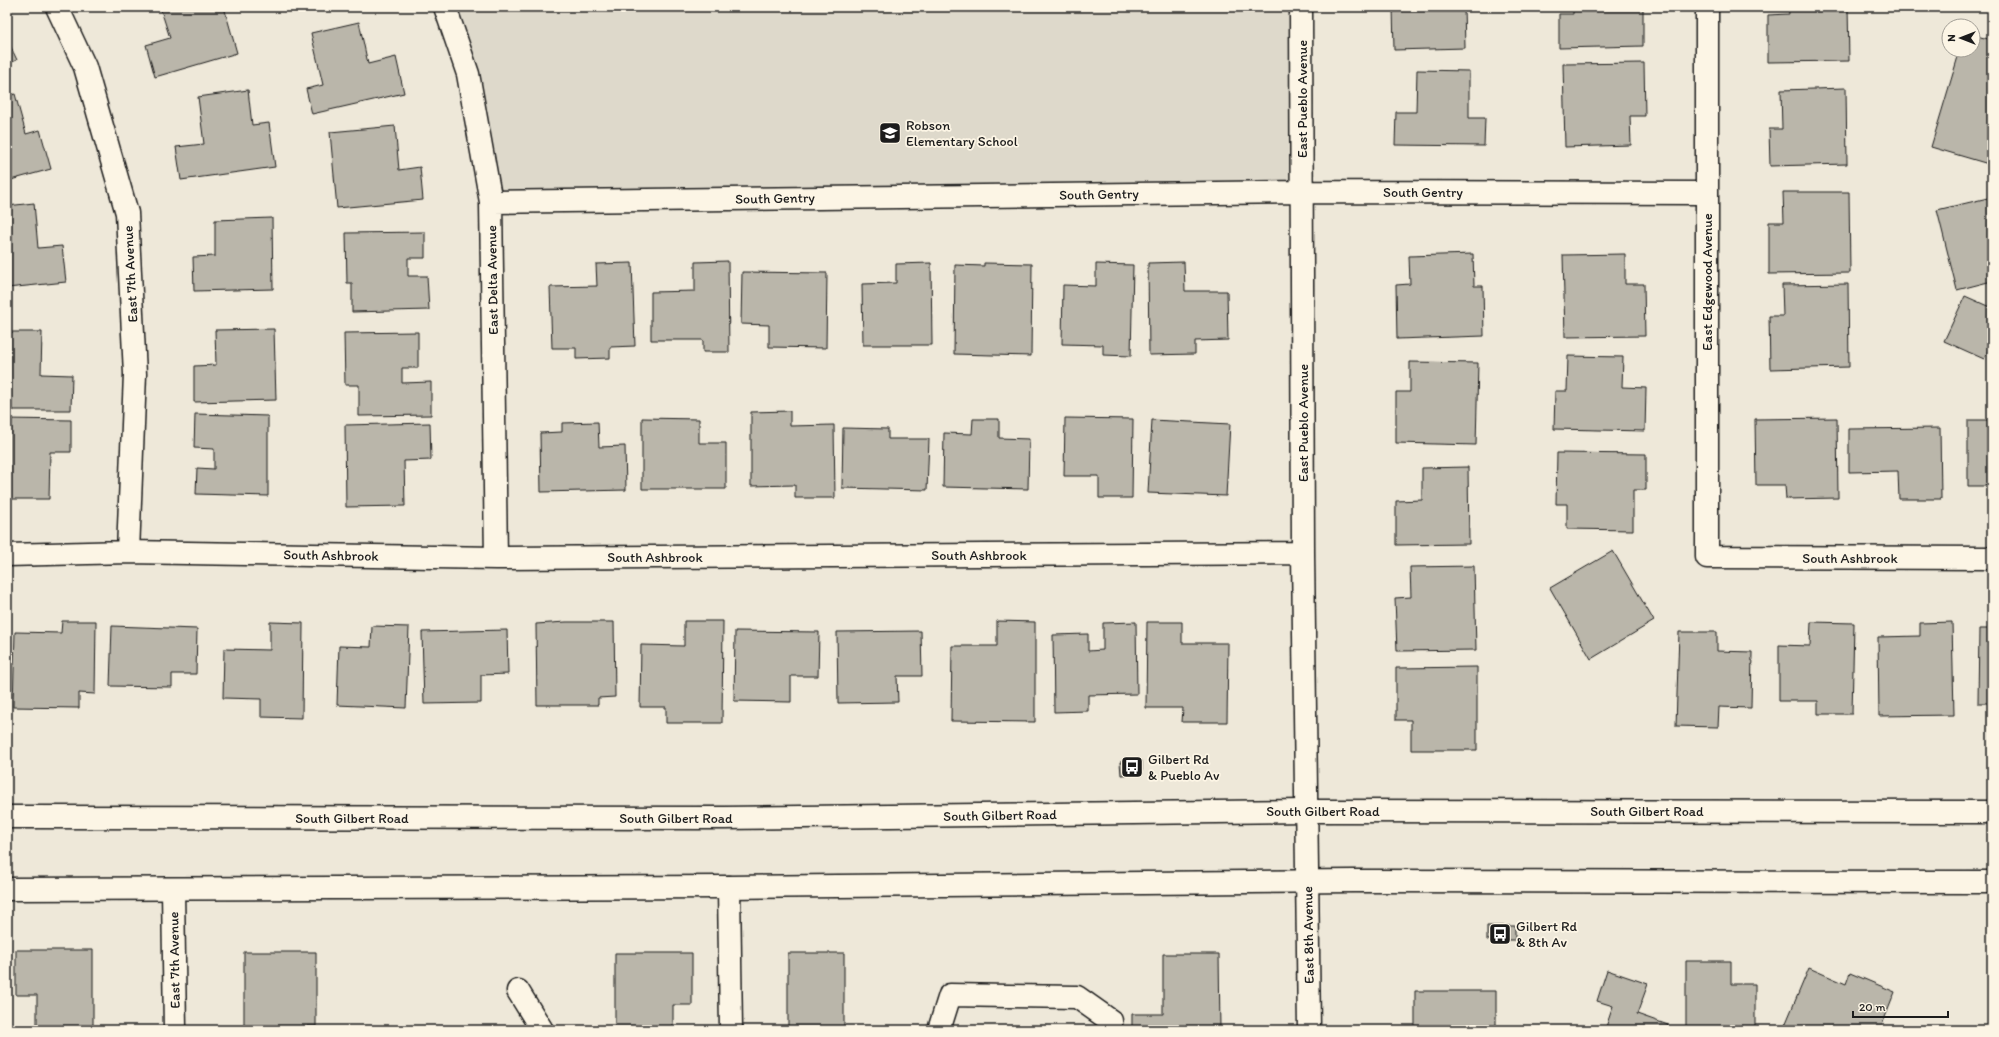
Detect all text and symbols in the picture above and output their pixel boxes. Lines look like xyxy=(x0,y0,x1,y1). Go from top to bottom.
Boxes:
north arrow xyxy=(1941,18,1981,58)
text: N xyxy=(1945,34,1958,42)
street label: East Pueblo Avenue xyxy=(1294,40,1311,158)
place label: Robson Elementary School xyxy=(906,117,1018,150)
school or university icon: Robson Elementary School xyxy=(877,120,903,146)
street label: South Gentry xyxy=(1383,184,1463,201)
street label: South Gentry xyxy=(1059,185,1139,204)
street label: South Gentry xyxy=(735,189,815,208)
street label: East Edgewood Avenue xyxy=(1699,213,1716,351)
street label: East 7th Avenue xyxy=(119,225,142,323)
street label: East Delta Avenue xyxy=(483,225,502,335)
street label: East Pueblo Avenue xyxy=(1295,364,1312,482)
street label: South Ashbrook xyxy=(283,546,380,565)
street label: South Ashbrook xyxy=(931,547,1027,564)
street label: South Ashbrook xyxy=(607,549,703,566)
street label: South Ashbrook xyxy=(1802,550,1898,567)
place label: Gilbert Rd & Pueblo Av xyxy=(1148,751,1220,784)
bus stop icon: Gilbert Rd & Pueblo Av xyxy=(1119,754,1145,780)
street label: South Gilbert Road xyxy=(1266,803,1380,820)
street label: South Gilbert Road xyxy=(1590,803,1704,820)
street label: South Gilbert Road xyxy=(943,806,1057,825)
street label: South Gilbert Road xyxy=(295,810,409,827)
street label: South Gilbert Road xyxy=(619,810,733,827)
street label: East 8th Avenue xyxy=(1299,886,1318,984)
street label: East 7th Avenue xyxy=(165,911,184,1009)
place label: Gilbert Rd & 8th Av xyxy=(1516,918,1578,951)
bus stop icon: Gilbert Rd & 8th Av xyxy=(1487,921,1513,947)
scale bar xyxy=(1853,993,1948,1019)
text: 20 m xyxy=(1859,1000,1886,1014)

